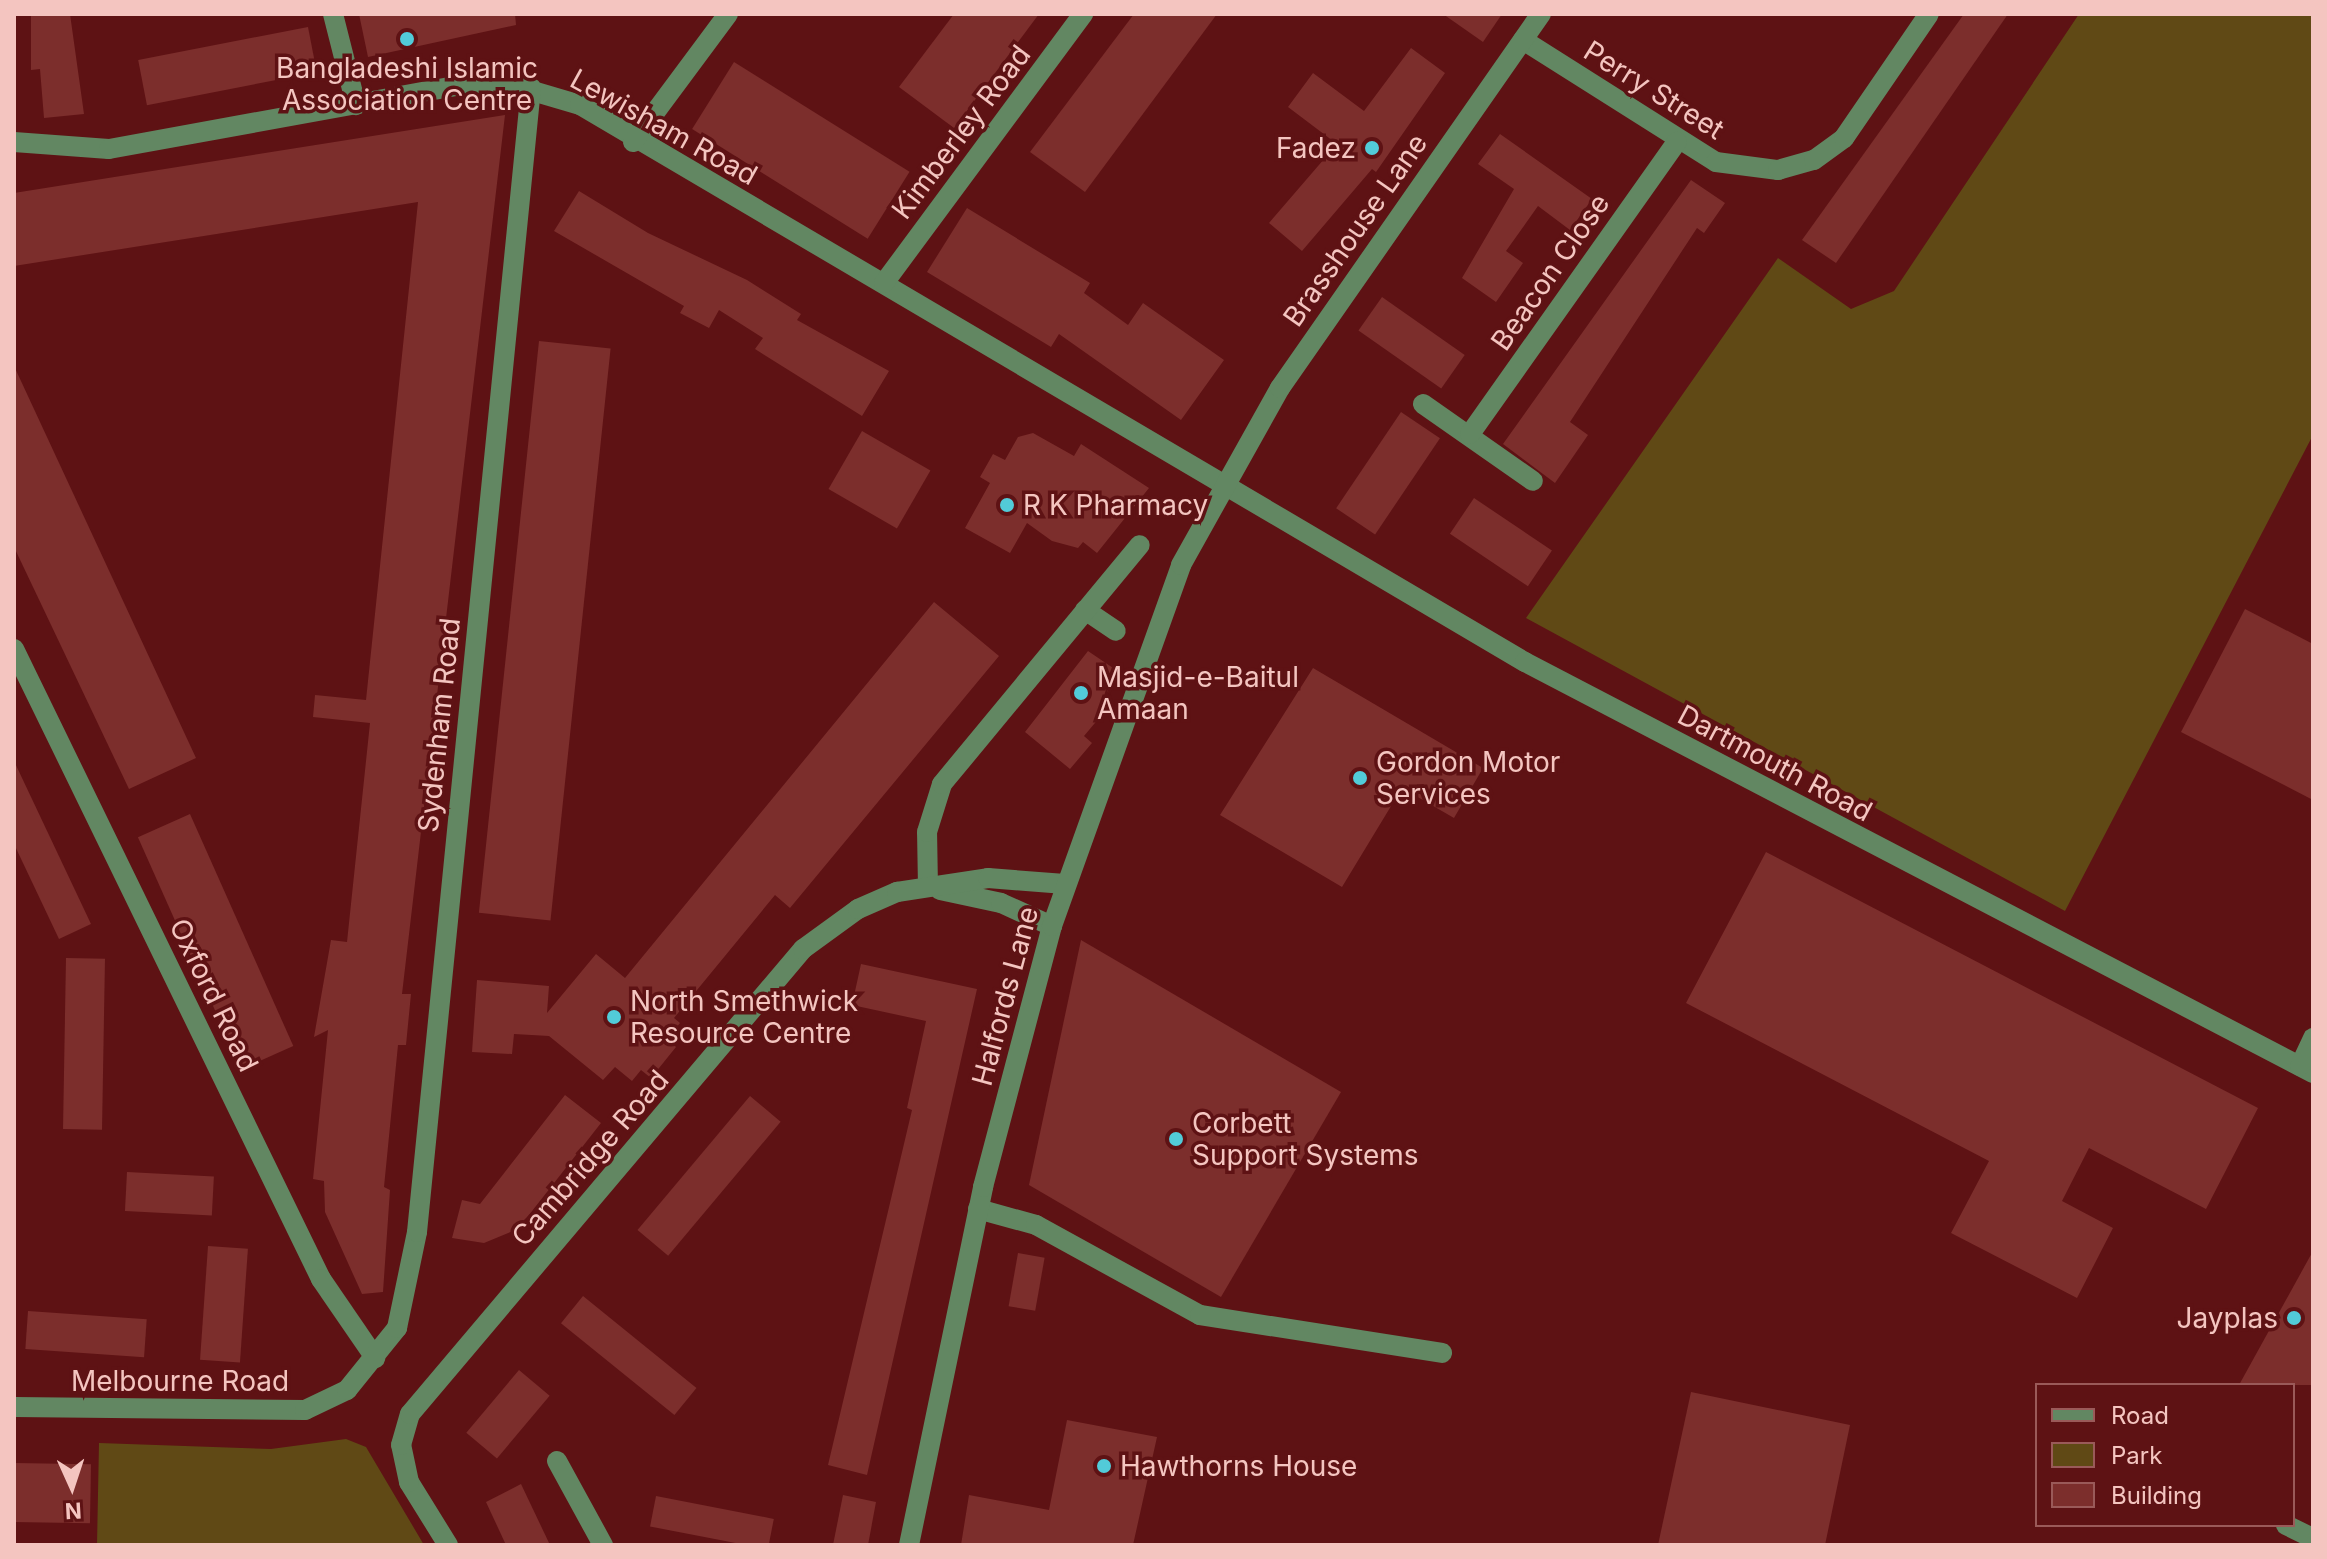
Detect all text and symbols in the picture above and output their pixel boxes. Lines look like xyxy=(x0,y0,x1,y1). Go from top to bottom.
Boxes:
marker: Bangladeshi Islamic Association Centre xyxy=(398,30,416,48)
street label: Perry Street xyxy=(1578,34,1730,146)
street label: Kimberley Road xyxy=(885,39,1037,225)
place label: Bangladeshi Islamic Association Centre xyxy=(276,51,538,117)
street label: Lewisham Road xyxy=(565,62,763,192)
street label: Brasshouse Lane xyxy=(1276,127,1434,333)
place label: Fadez xyxy=(1276,131,1356,165)
marker: Fadez xyxy=(1363,139,1381,157)
street label: Beacon Close xyxy=(1484,187,1616,357)
place label: R K Pharmacy xyxy=(1023,488,1208,522)
marker: R K Pharmacy xyxy=(998,496,1016,514)
street label: Sydenham Road xyxy=(411,616,467,834)
place label: Masjid-e-Baitul Amaan xyxy=(1097,660,1299,726)
marker: Masjid-e-Baitul Amaan xyxy=(1072,684,1090,702)
street label: Dartmouth Road xyxy=(1672,698,1878,828)
place label: Gordon Motor Services xyxy=(1376,745,1560,811)
marker: Gordon Motor Services xyxy=(1351,769,1369,787)
street label: Halfords Lane xyxy=(965,903,1045,1089)
street label: Oxford Road xyxy=(162,913,266,1077)
place label: North Smethwick Resource Centre xyxy=(630,984,858,1050)
marker: North Smethwick Resource Centre xyxy=(605,1008,623,1026)
street label: Cambridge Road xyxy=(505,1063,675,1253)
place label: Corbett Support Systems xyxy=(1192,1106,1419,1172)
marker: Corbett Support Systems xyxy=(1167,1130,1185,1148)
place label: Jayplas xyxy=(2177,1301,2278,1335)
marker: Jayplas xyxy=(2285,1309,2303,1327)
street label: Melbourne Road xyxy=(71,1364,289,1398)
legend xyxy=(2035,1383,2295,1527)
text: Road xyxy=(2111,1401,2169,1430)
text: Park xyxy=(2111,1441,2162,1470)
north arrow xyxy=(32,1447,112,1527)
place label: Hawthorns House xyxy=(1120,1449,1357,1483)
marker: Hawthorns House xyxy=(1095,1457,1113,1475)
text: Building xyxy=(2111,1481,2202,1510)
text: N xyxy=(64,1498,82,1524)

